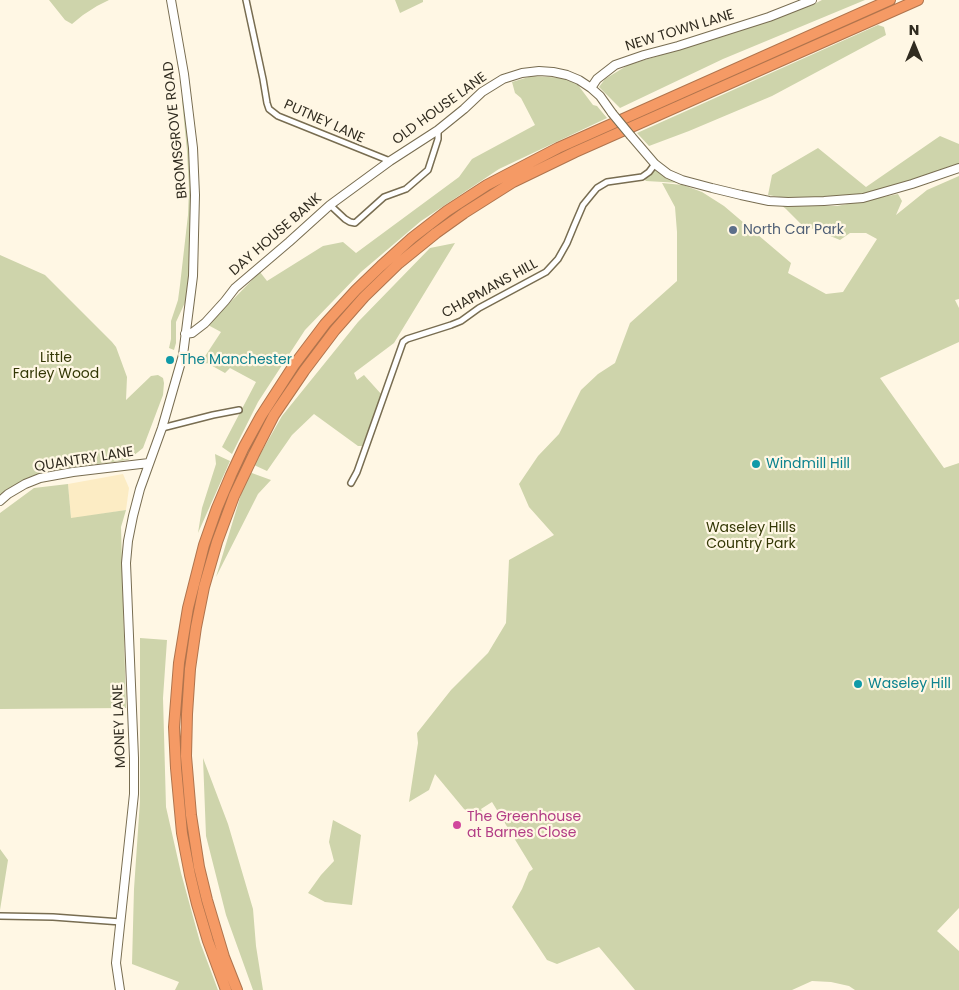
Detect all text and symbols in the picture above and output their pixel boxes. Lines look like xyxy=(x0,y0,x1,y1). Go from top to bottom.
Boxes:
street label: NEW TOWN LANE xyxy=(624,6,736,56)
north arrow xyxy=(889,20,939,70)
text: N xyxy=(909,20,919,40)
street label: BROMSGROVE ROAD xyxy=(160,60,192,200)
street label: OLD HOUSE LANE xyxy=(390,69,490,149)
street label: PUTNEY LANE xyxy=(281,97,367,147)
street label: DAY HOUSE BANK xyxy=(226,190,326,280)
place label: North Car Park xyxy=(743,222,844,238)
marker: North Car Park xyxy=(727,224,739,236)
street label: CHAPMANS HILL xyxy=(439,256,541,322)
park label: Little Farley Wood xyxy=(13,350,99,382)
place label: The Manchester xyxy=(180,352,292,368)
marker: The Manchester xyxy=(164,354,176,366)
street label: QUANTRY LANE xyxy=(33,444,135,476)
place label: Windmill Hill xyxy=(766,456,850,472)
marker: Windmill Hill xyxy=(750,458,762,470)
park label: Waseley Hills Country Park xyxy=(706,520,796,552)
place label: Waseley Hill xyxy=(868,676,951,692)
marker: Waseley Hill xyxy=(852,678,864,690)
street label: MONEY LANE xyxy=(110,683,130,769)
place label: The Greenhouse at Barnes Close xyxy=(467,809,581,842)
marker: The Greenhouse at Barnes Close xyxy=(451,819,463,831)

